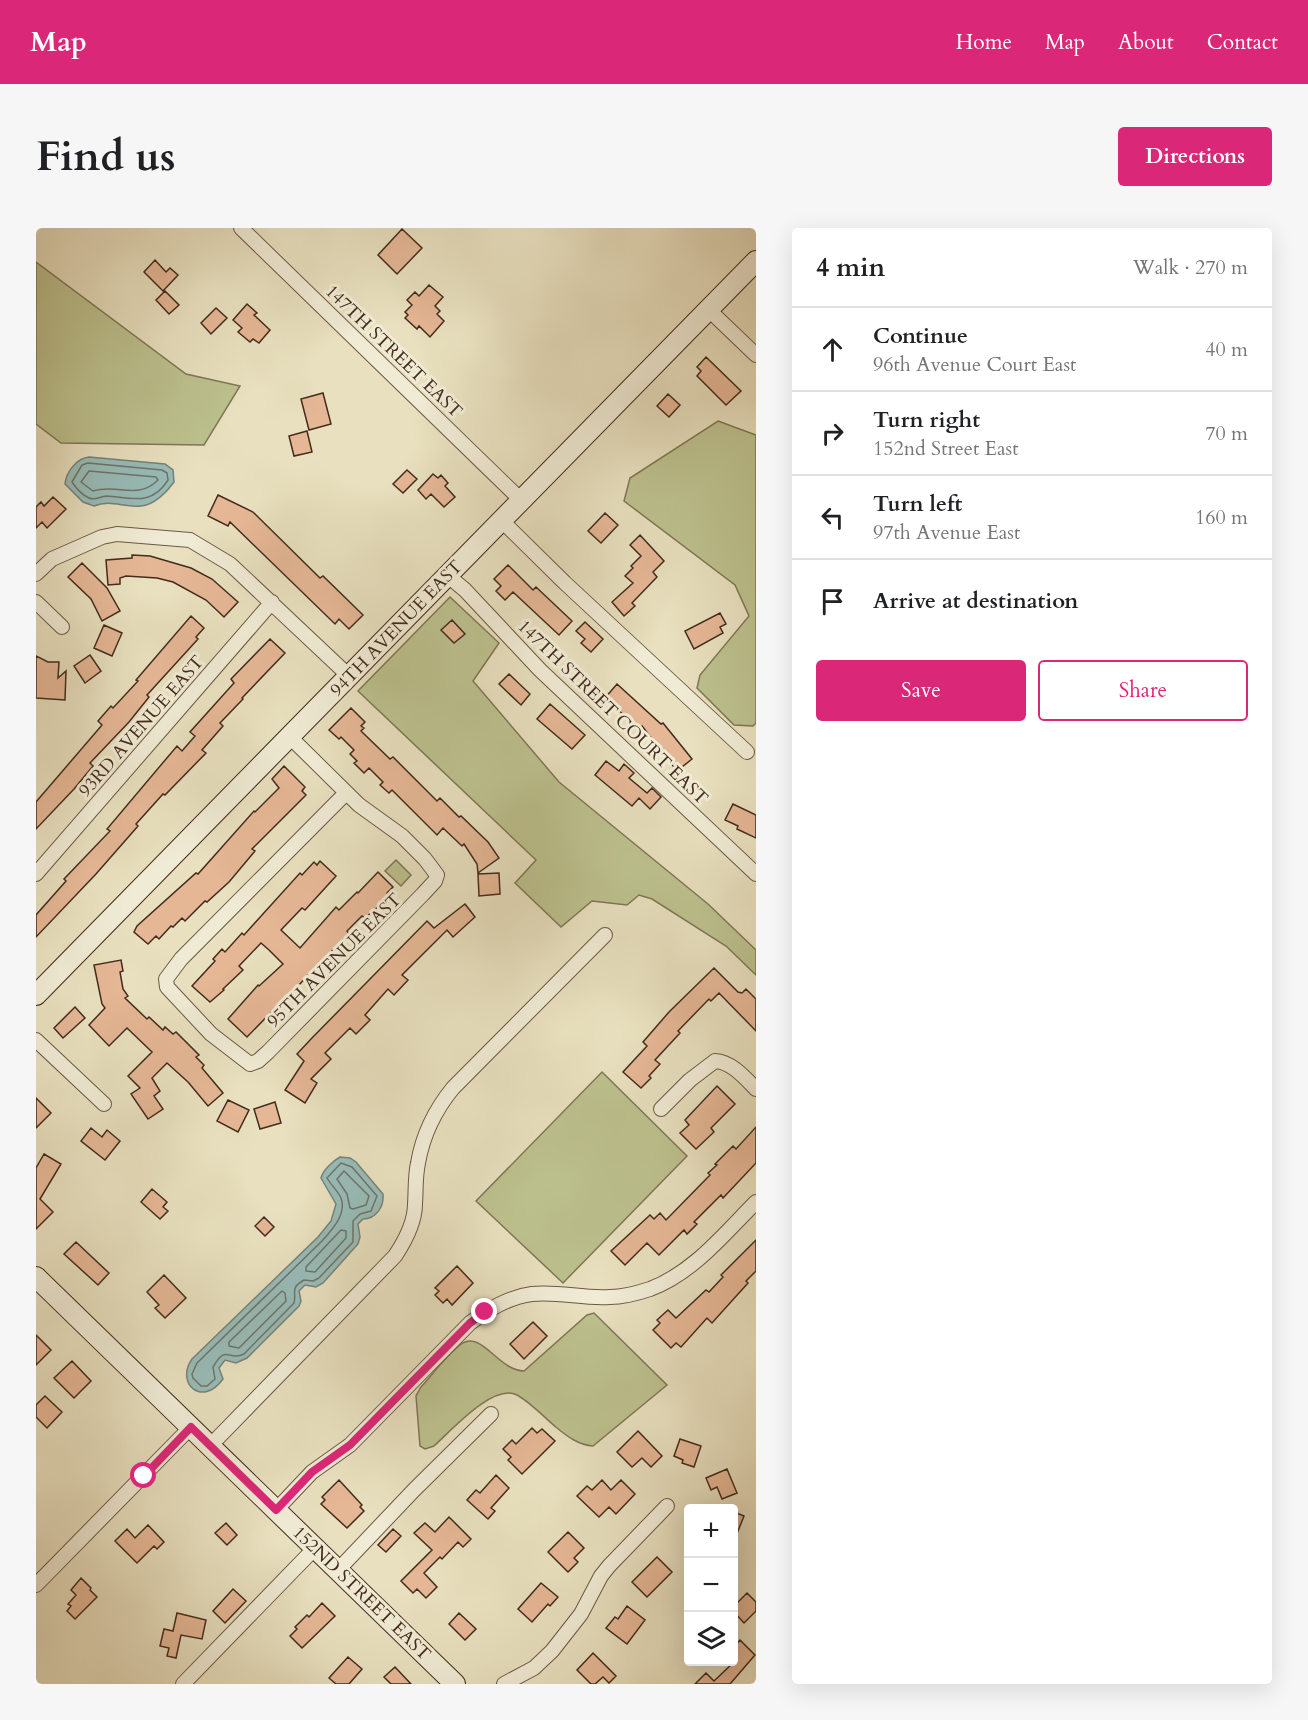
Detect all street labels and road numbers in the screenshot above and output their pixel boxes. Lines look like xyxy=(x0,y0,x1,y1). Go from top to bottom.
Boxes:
street label: 147TH STREET EAST xyxy=(320,279,468,424)
street label: 94TH AVENUE EAST xyxy=(325,555,468,702)
street label: 147TH STREET COURT EAST xyxy=(512,614,714,810)
street label: 93RD AVENUE EAST xyxy=(73,650,210,802)
street label: 95TH AVENUE EAST xyxy=(262,888,407,1033)
street label: 152ND STREET EAST xyxy=(287,1521,436,1666)

